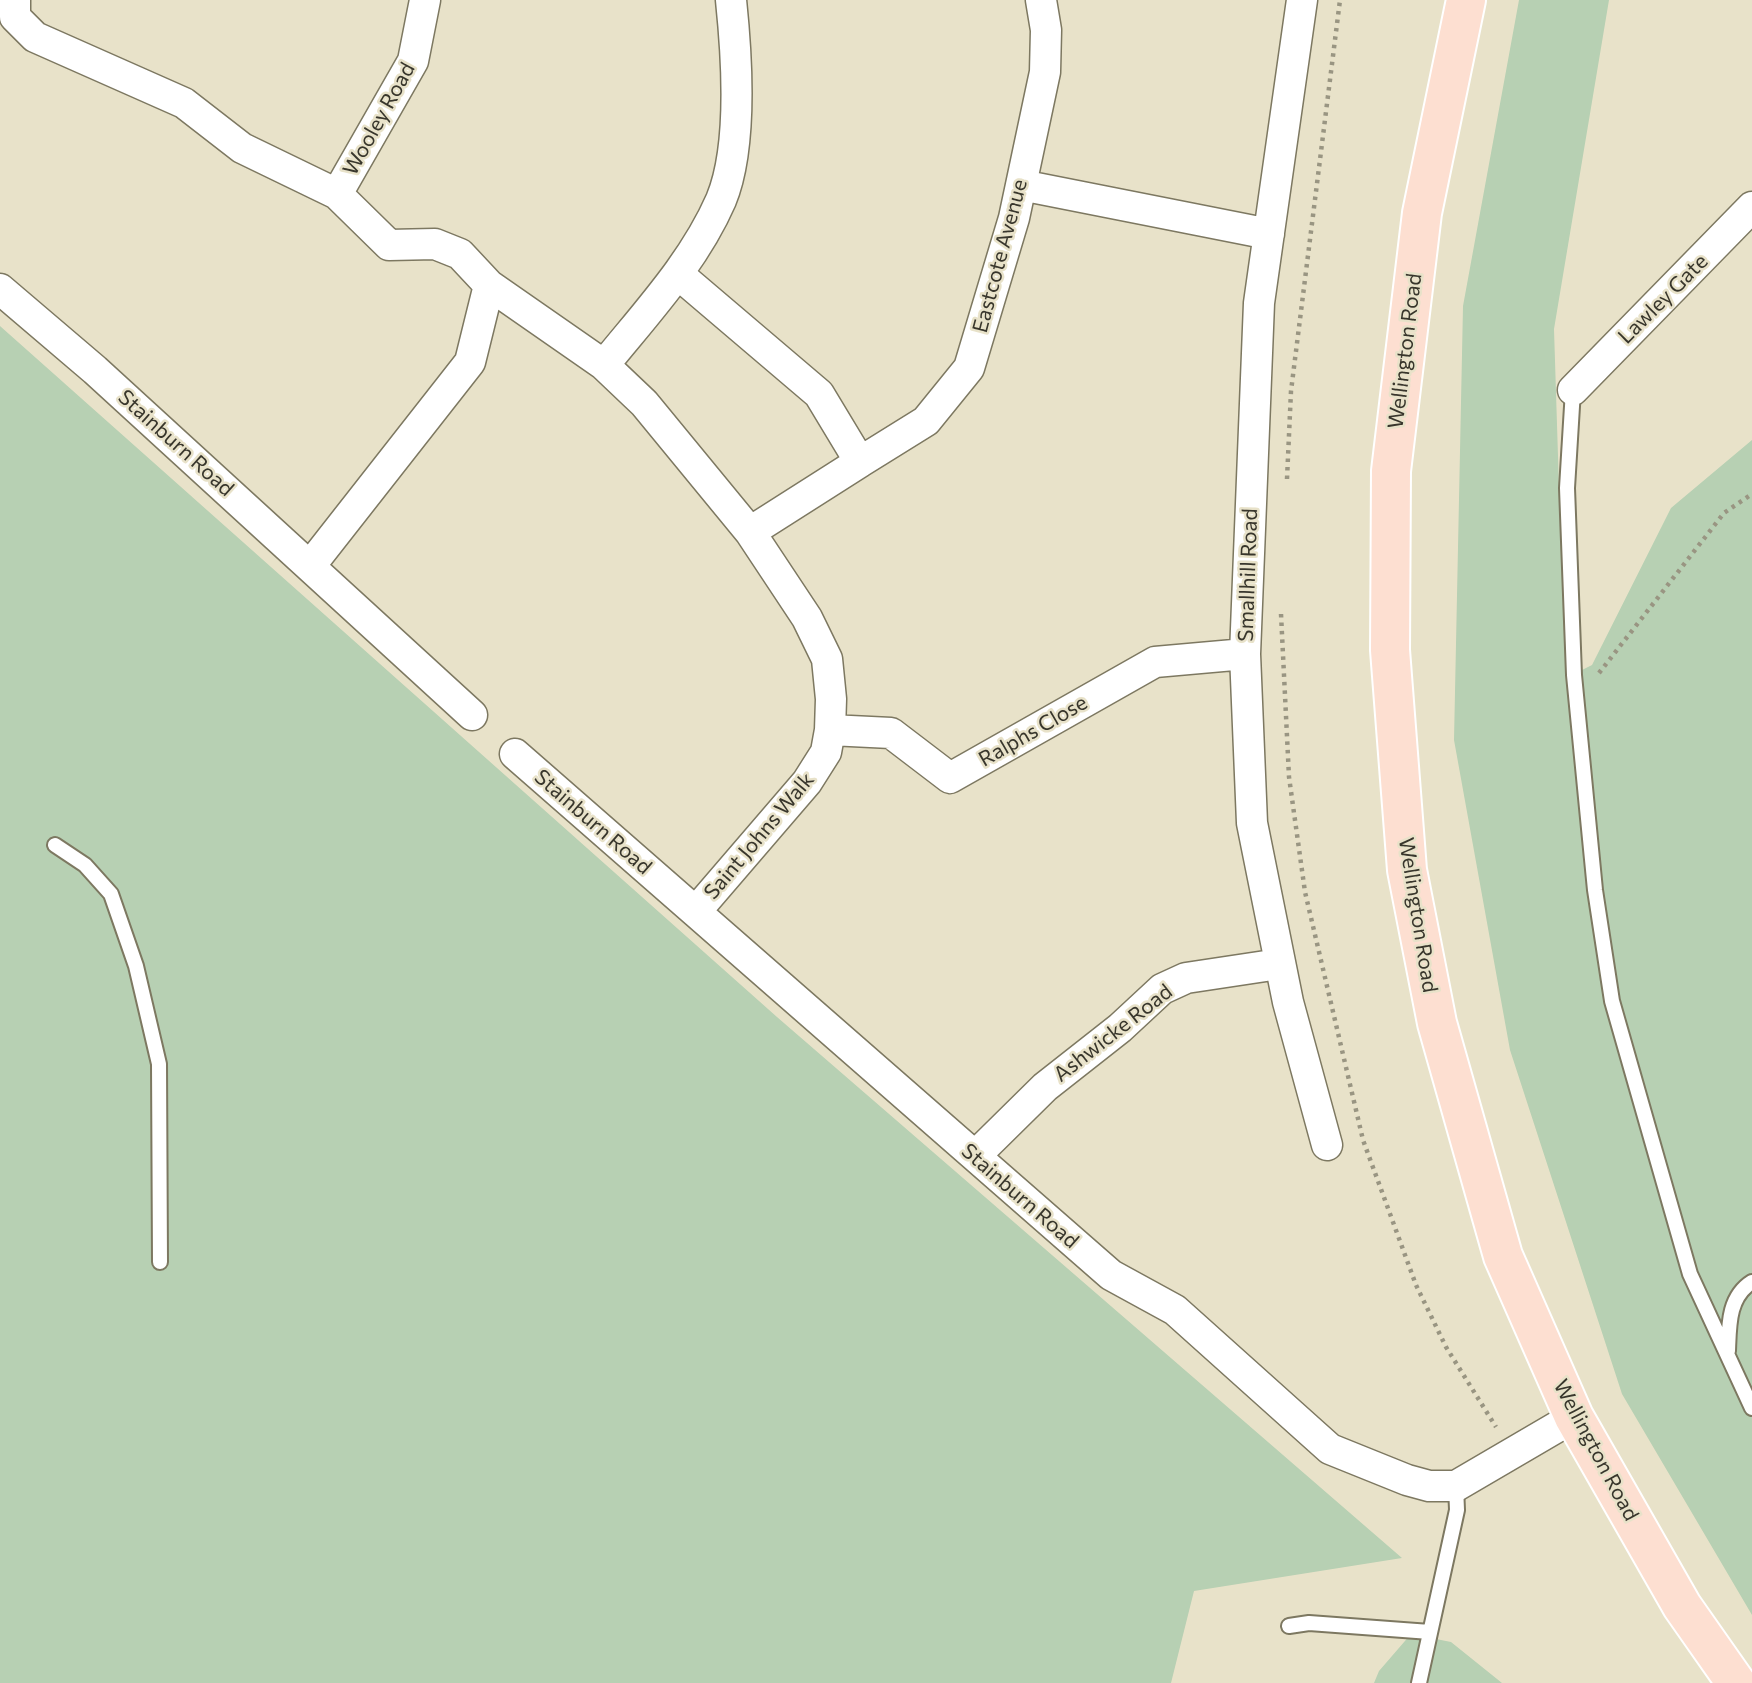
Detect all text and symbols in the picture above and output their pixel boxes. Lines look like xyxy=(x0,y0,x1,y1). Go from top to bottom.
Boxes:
street label: Wooley Road xyxy=(338,58,420,180)
street label: Eastcote Avenue xyxy=(967,177,1033,335)
street label: Lawley Gate xyxy=(1613,249,1713,349)
street label: Wellington Road xyxy=(1383,272,1427,430)
street label: Stainburn Road xyxy=(113,385,239,501)
street label: Smallhill Road xyxy=(1233,508,1263,642)
street label: Ralphs Close xyxy=(974,690,1092,772)
street label: Stainburn Road xyxy=(529,764,657,880)
street label: Saint Johns Walk xyxy=(699,768,819,904)
street label: Wellington Road xyxy=(1393,836,1443,994)
street label: Ashwicke Road xyxy=(1049,979,1177,1087)
street label: Stainburn Road xyxy=(956,1138,1084,1254)
street label: Wellington Road xyxy=(1548,1375,1644,1525)

